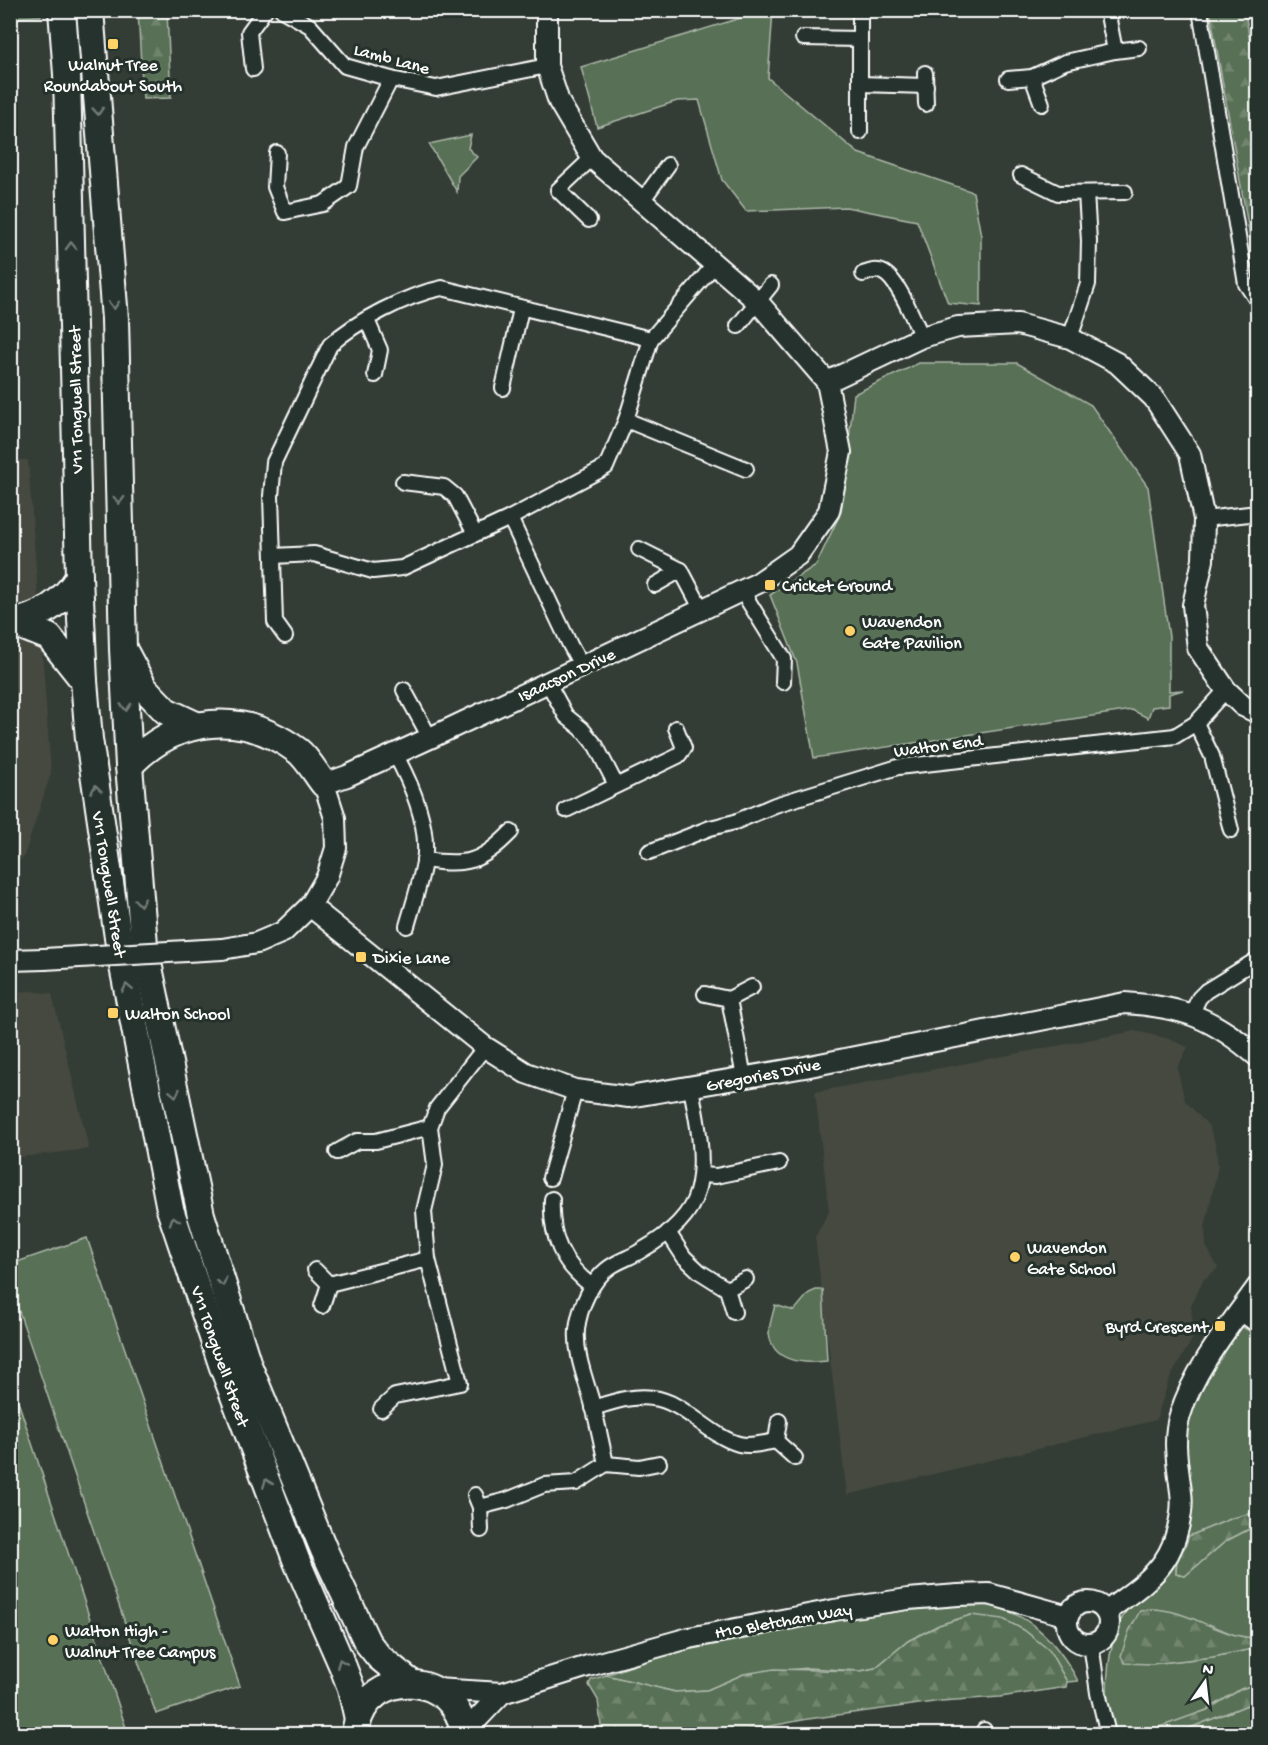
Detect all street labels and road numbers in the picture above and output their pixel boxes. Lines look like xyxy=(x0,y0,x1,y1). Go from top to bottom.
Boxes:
street label: Lamb Lane xyxy=(351,40,432,81)
street label: V11 Tongwell Street xyxy=(66,324,89,475)
street label: Isaacson Drive xyxy=(515,644,620,708)
street label: Walton End xyxy=(893,731,985,763)
street label: V11 Tongwell Street xyxy=(85,809,130,960)
street label: Gregories Drive xyxy=(704,1055,823,1098)
street label: V11 Tongwell Street xyxy=(184,1283,253,1431)
street label: H10 Bletcham Way xyxy=(713,1600,854,1645)

